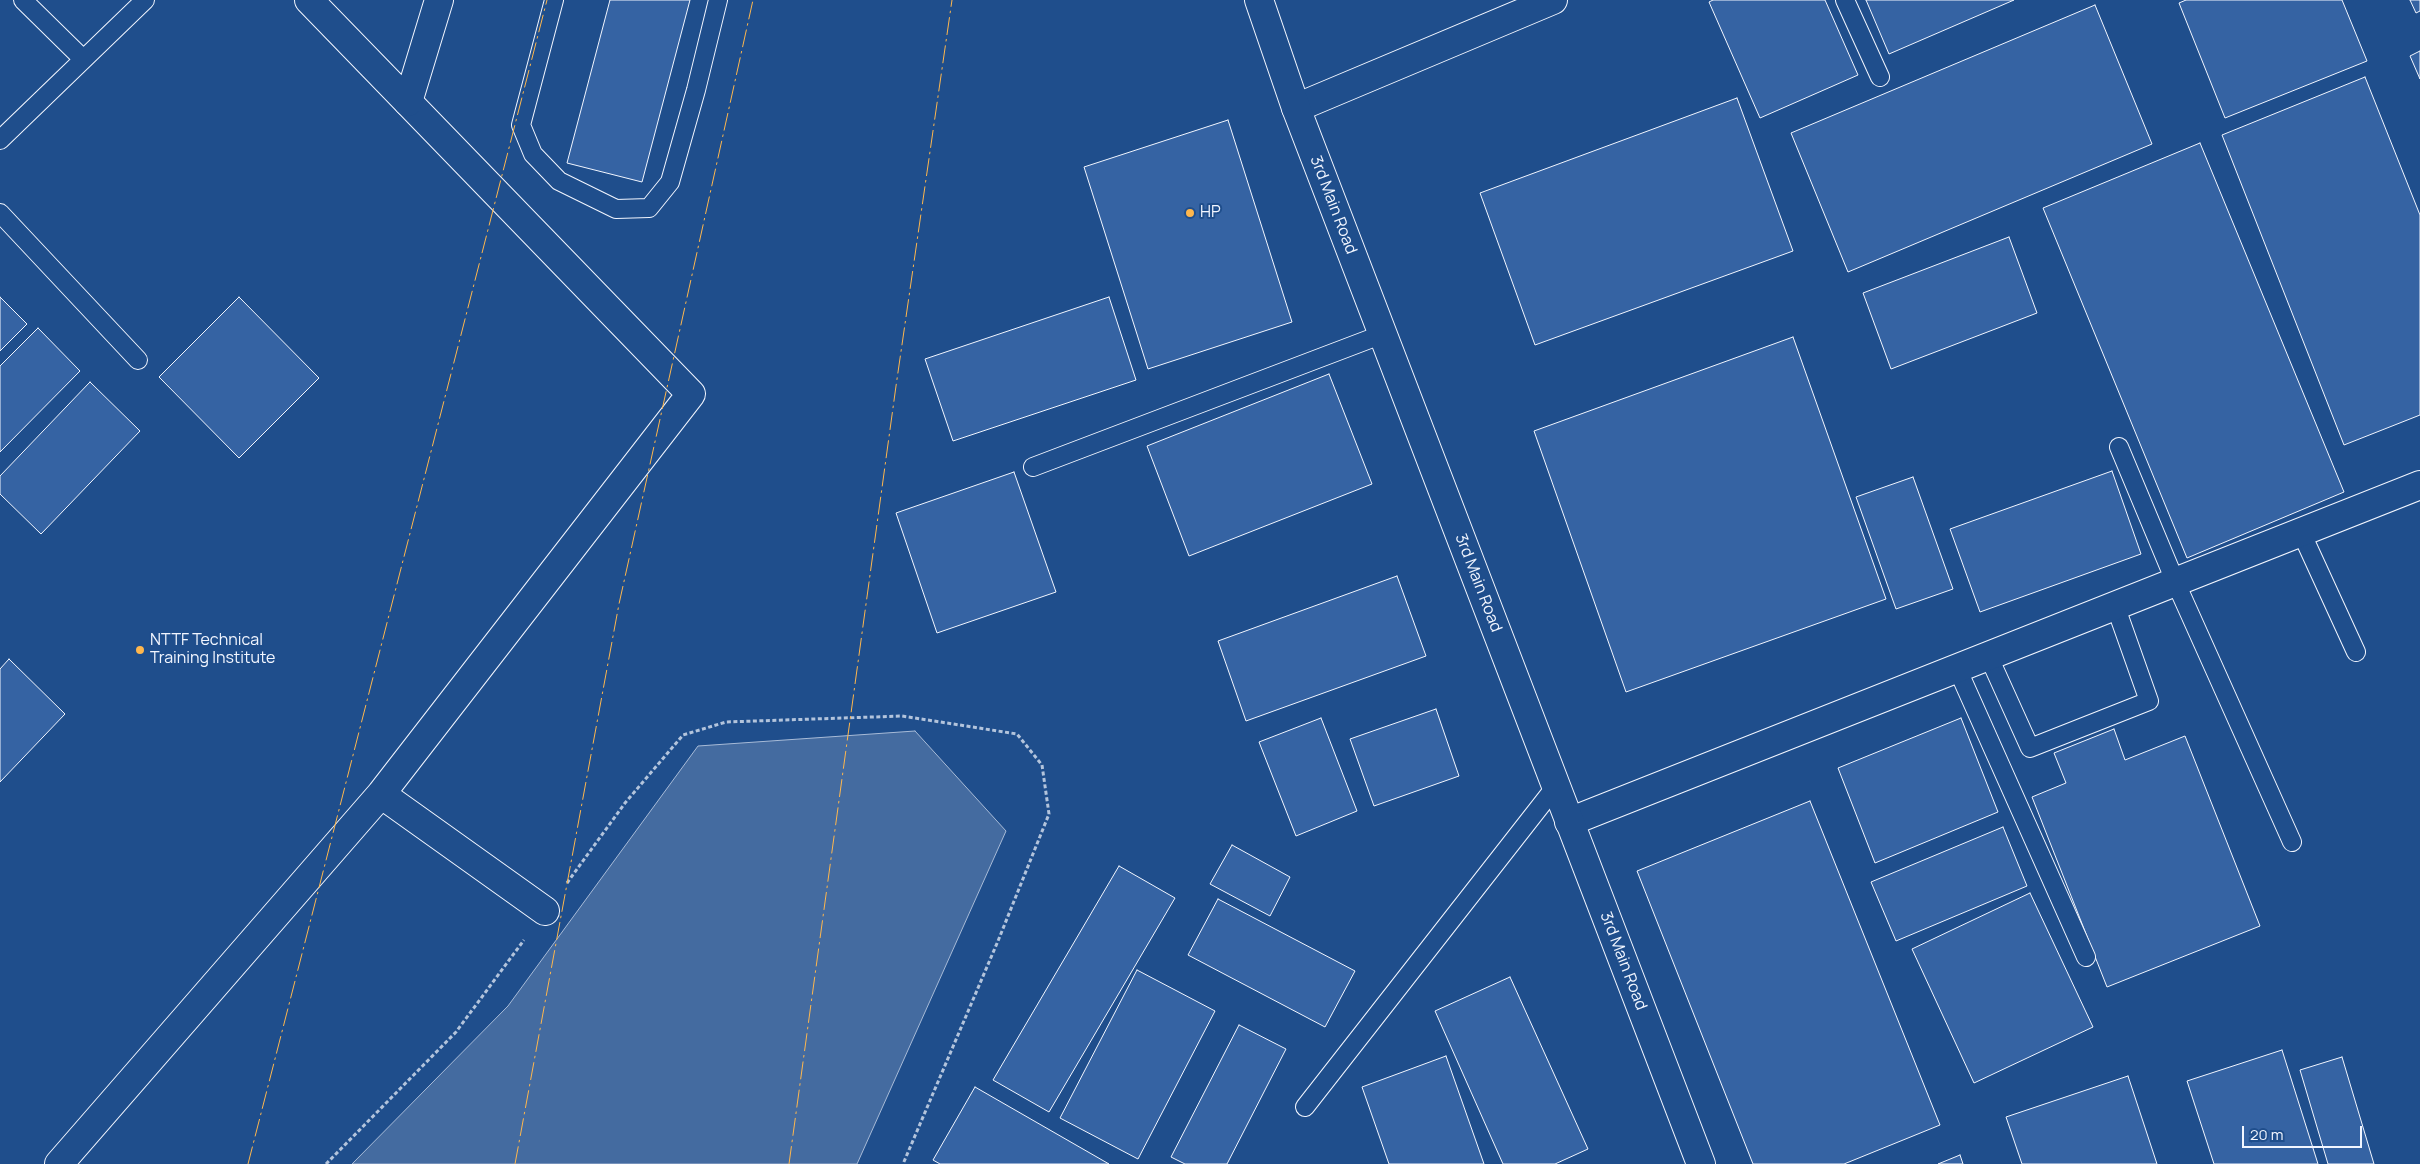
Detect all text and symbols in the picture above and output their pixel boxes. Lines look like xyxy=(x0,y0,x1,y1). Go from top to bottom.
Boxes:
street label: 3rd Main Road xyxy=(1305,153,1361,257)
place label: HP xyxy=(1200,203,1221,223)
marker: HP xyxy=(1184,207,1196,219)
street label: 3rd Main Road xyxy=(1450,531,1506,635)
place label: NTTF Technical Training Institute xyxy=(150,631,275,669)
marker: NTTF Technical Training Institute xyxy=(134,644,146,656)
street label: 3rd Main Road xyxy=(1595,909,1651,1013)
scale bar xyxy=(2245,1116,2365,1148)
text: 20 m xyxy=(2250,1124,2283,1145)

